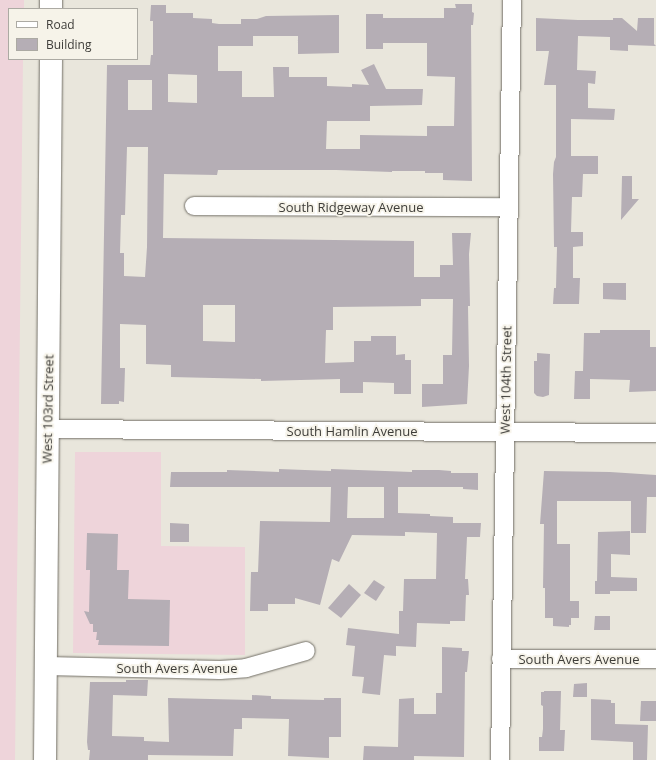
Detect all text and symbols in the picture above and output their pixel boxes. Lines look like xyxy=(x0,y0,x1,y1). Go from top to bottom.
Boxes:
legend xyxy=(8,8,138,60)
text: Road xyxy=(46,16,75,33)
text: Building xyxy=(46,36,91,53)
street label: South Ridgeway Avenue xyxy=(279,199,423,215)
street label: West 104th Street xyxy=(497,326,515,434)
street label: West 103rd Street xyxy=(39,354,57,464)
street label: South Hamlin Avenue xyxy=(287,423,417,439)
street label: South Avers Avenue xyxy=(518,651,640,667)
street label: South Avers Avenue xyxy=(116,660,238,676)

